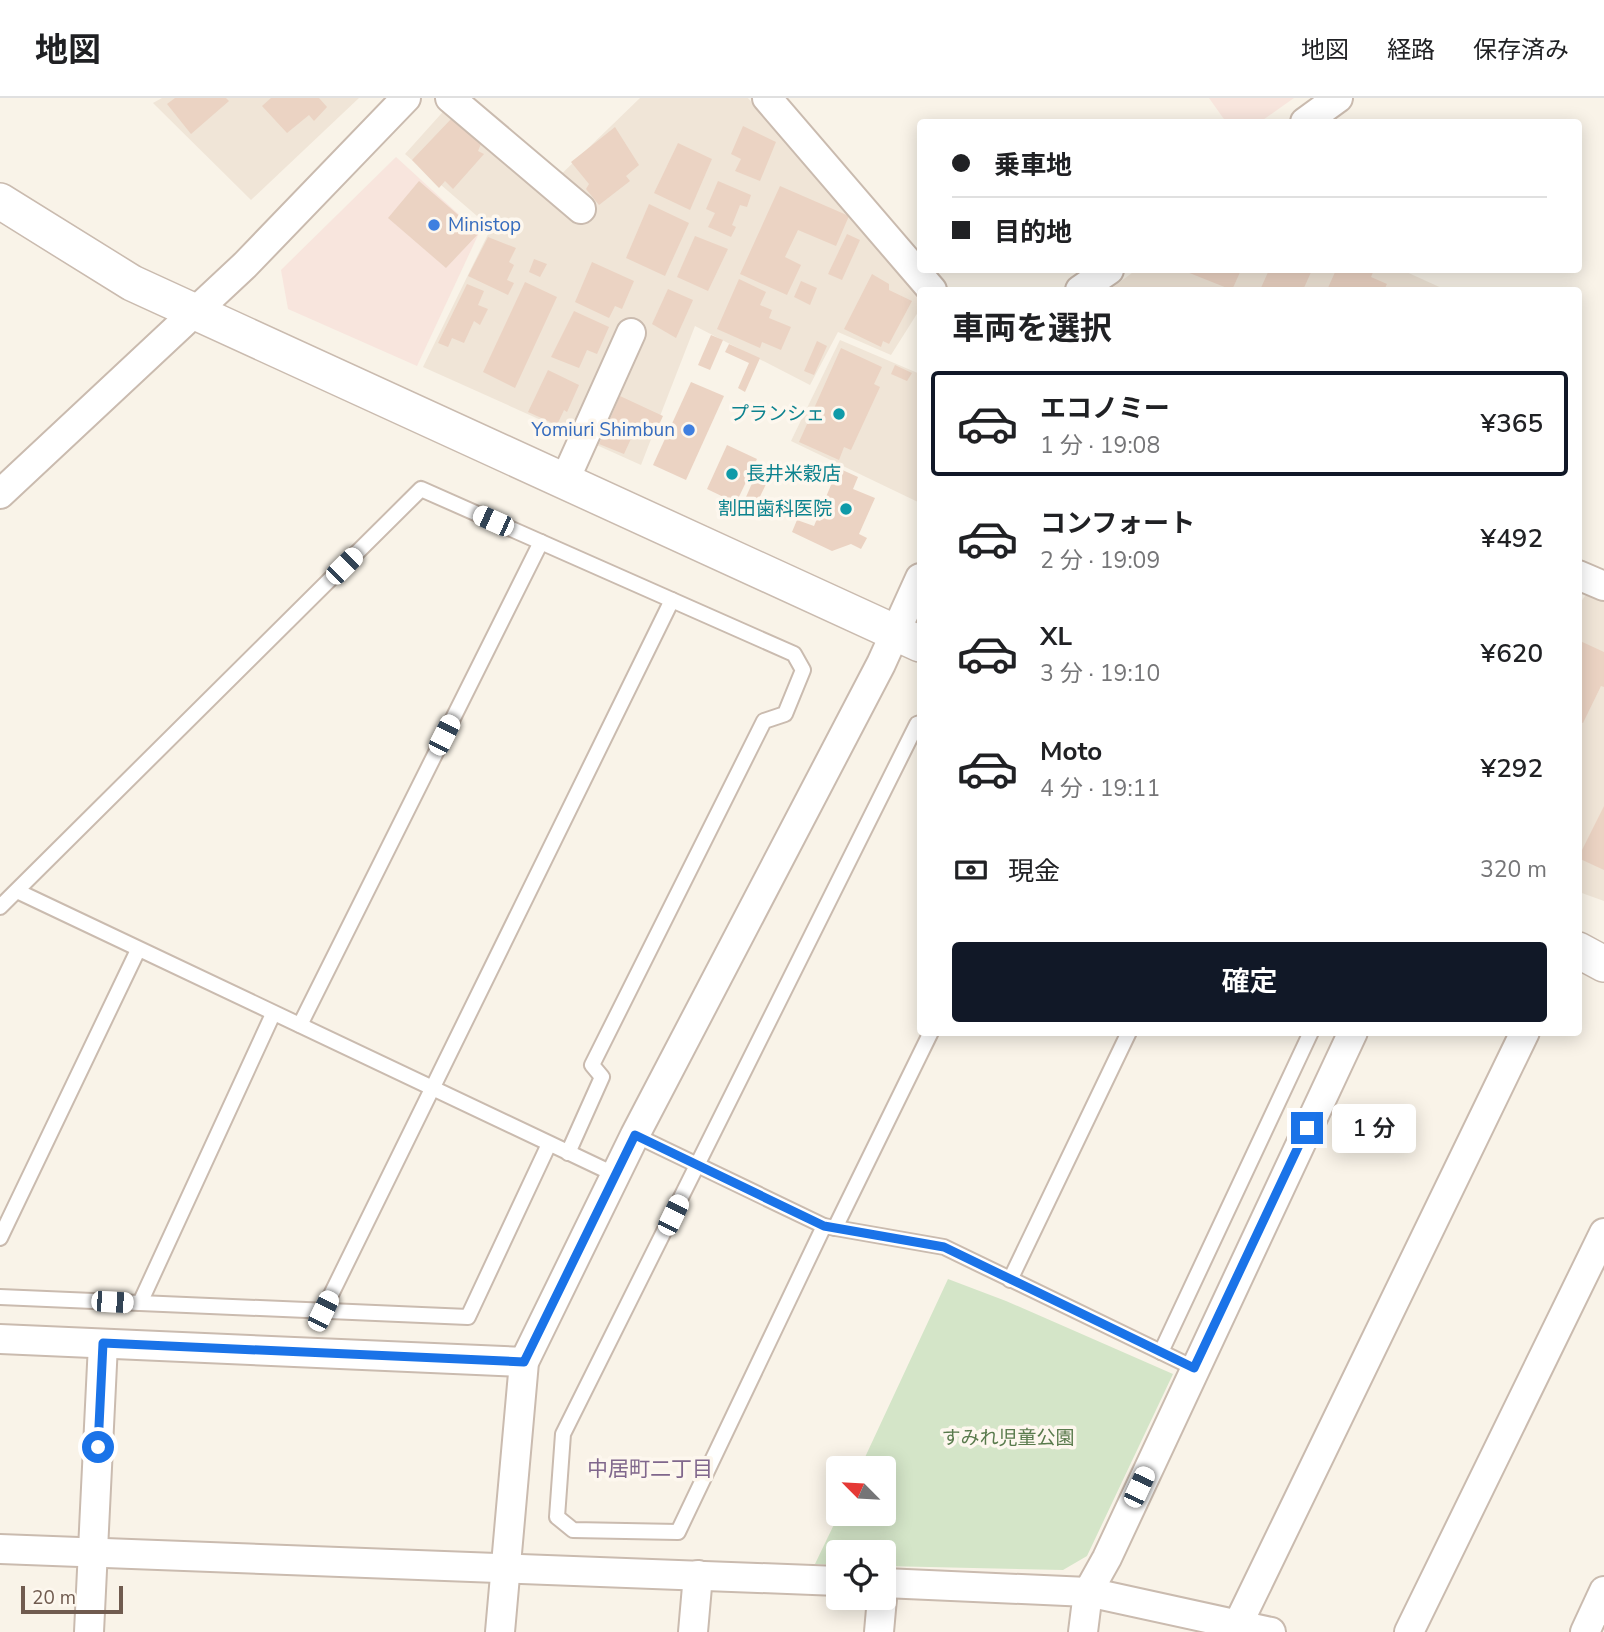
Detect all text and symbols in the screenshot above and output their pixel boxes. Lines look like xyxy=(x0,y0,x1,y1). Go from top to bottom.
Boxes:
text: 地図 xyxy=(35,28,101,73)
text: 地図 xyxy=(1301,34,1349,66)
text: 経路 xyxy=(1387,34,1435,66)
text: 保存済み xyxy=(1473,34,1569,66)
text: 乗車地 xyxy=(994,148,1072,183)
place label: Ministop xyxy=(448,212,521,238)
text: 目的地 xyxy=(994,215,1072,250)
marker: Ministop xyxy=(426,217,442,233)
text: 車両を選択 xyxy=(952,307,1112,350)
text: エコノミー xyxy=(1040,391,1170,426)
icon: car xyxy=(956,392,1019,455)
place label: プランシェ xyxy=(730,401,825,427)
marker: プランシェ xyxy=(831,406,847,422)
text: ¥365 xyxy=(1481,406,1543,441)
place label: Yomiuri Shimbun xyxy=(531,417,675,443)
marker: Yomiuri Shimbun xyxy=(681,422,697,438)
text: 1 分 · 19:08 xyxy=(1040,430,1160,461)
place label: 長井米穀店 xyxy=(746,461,841,487)
marker: 長井米穀店 xyxy=(724,466,740,482)
place label: 割田歯科医院 xyxy=(718,496,832,522)
marker: 割田歯科医院 xyxy=(838,501,854,517)
car xyxy=(470,503,517,539)
text: コンフォート xyxy=(1040,506,1195,541)
icon: car xyxy=(956,507,1019,570)
text: ¥492 xyxy=(1481,521,1543,556)
car xyxy=(322,544,367,588)
text: 2 分 · 19:09 xyxy=(1040,545,1160,576)
text: XL xyxy=(1040,619,1072,654)
icon: car xyxy=(956,622,1019,685)
text: ¥620 xyxy=(1481,636,1543,671)
text: 3 分 · 19:10 xyxy=(1040,658,1160,689)
car xyxy=(426,712,463,758)
text: Moto xyxy=(1040,734,1102,769)
icon: car xyxy=(956,737,1019,800)
text: ¥292 xyxy=(1481,751,1543,786)
text: 4 分 · 19:11 xyxy=(1040,773,1160,804)
icon: cash xyxy=(952,851,990,889)
text: 現金 xyxy=(1008,854,1060,889)
text: 320 m xyxy=(1480,854,1547,885)
button: 確定 xyxy=(952,942,1547,1022)
callout: 1 分 xyxy=(1332,1104,1416,1152)
route end xyxy=(1291,1112,1323,1144)
text: 1 分 xyxy=(1353,1113,1395,1144)
car xyxy=(655,1192,692,1238)
car xyxy=(305,1288,342,1334)
car xyxy=(91,1290,134,1314)
park label: すみれ児童公園 xyxy=(941,1425,1075,1451)
route start xyxy=(82,1431,114,1463)
district label: 中居町二丁目 xyxy=(587,1455,713,1483)
north arrow xyxy=(826,1456,896,1526)
map controls xyxy=(826,1456,896,1610)
car xyxy=(1121,1464,1158,1510)
button: locate xyxy=(826,1540,896,1610)
scale bar xyxy=(21,1583,122,1615)
text: 20 m xyxy=(32,1585,76,1611)

